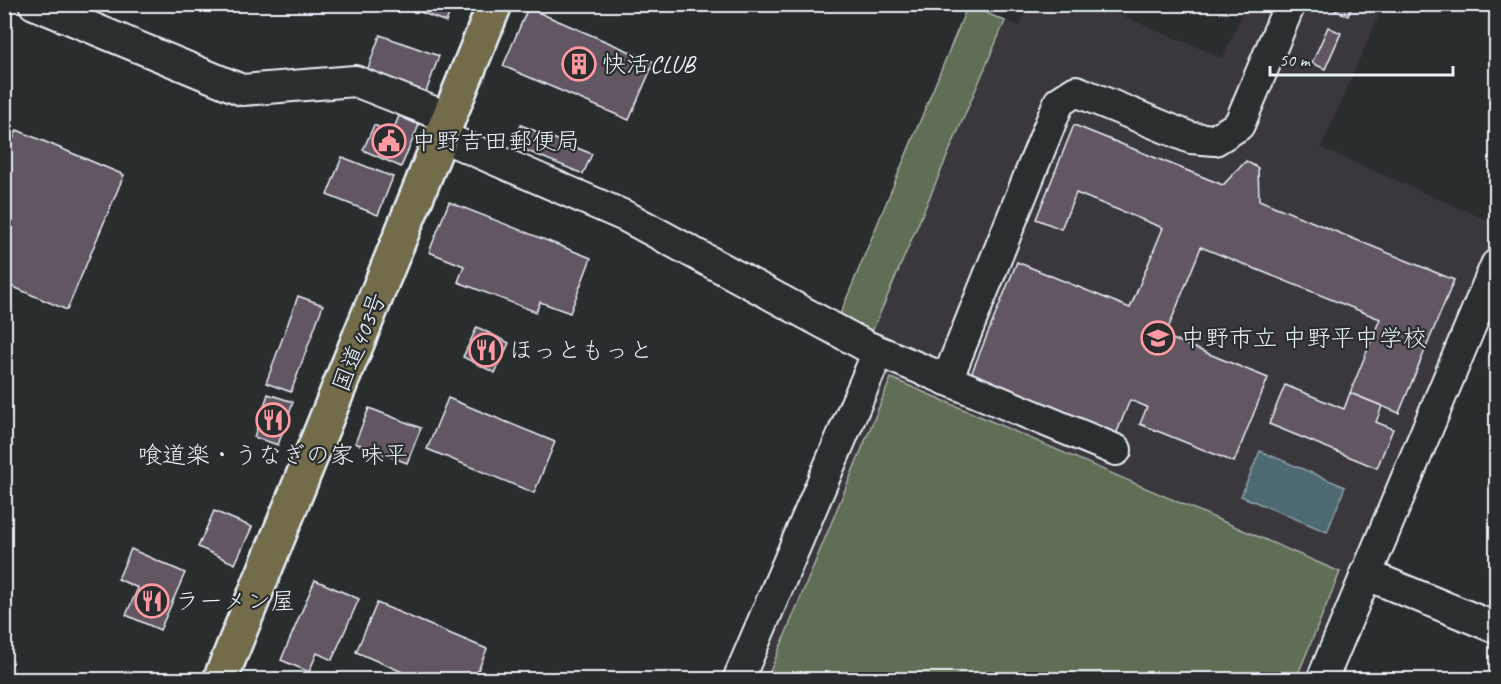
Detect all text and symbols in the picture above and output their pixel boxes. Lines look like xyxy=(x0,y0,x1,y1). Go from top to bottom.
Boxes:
scale bar xyxy=(1270,39,1453,77)
building icon: 快活CLUB xyxy=(561,46,597,82)
place label: 快活CLUB xyxy=(602,49,696,79)
text: 50 m xyxy=(1279,49,1312,71)
public building icon: 中野吉田郵便局 xyxy=(371,123,407,159)
place label: 中野吉田郵便局 xyxy=(412,126,580,156)
street label: 国道403号 xyxy=(326,288,392,396)
school or university icon: 中野市立 中野平中学校 xyxy=(1140,320,1176,356)
place label: 中野市立 中野平中学校 xyxy=(1181,323,1427,353)
restaurant icon: ほっともっと xyxy=(468,332,504,368)
place label: ほっともっと xyxy=(509,335,653,365)
restaurant icon: 喰道楽・うなぎの家 味平 xyxy=(255,402,291,438)
place label: 喰道楽・うなぎの家 味平 xyxy=(138,440,408,470)
restaurant icon: ラーメン屋 xyxy=(134,583,170,619)
place label: ラーメン屋 xyxy=(175,586,295,616)

